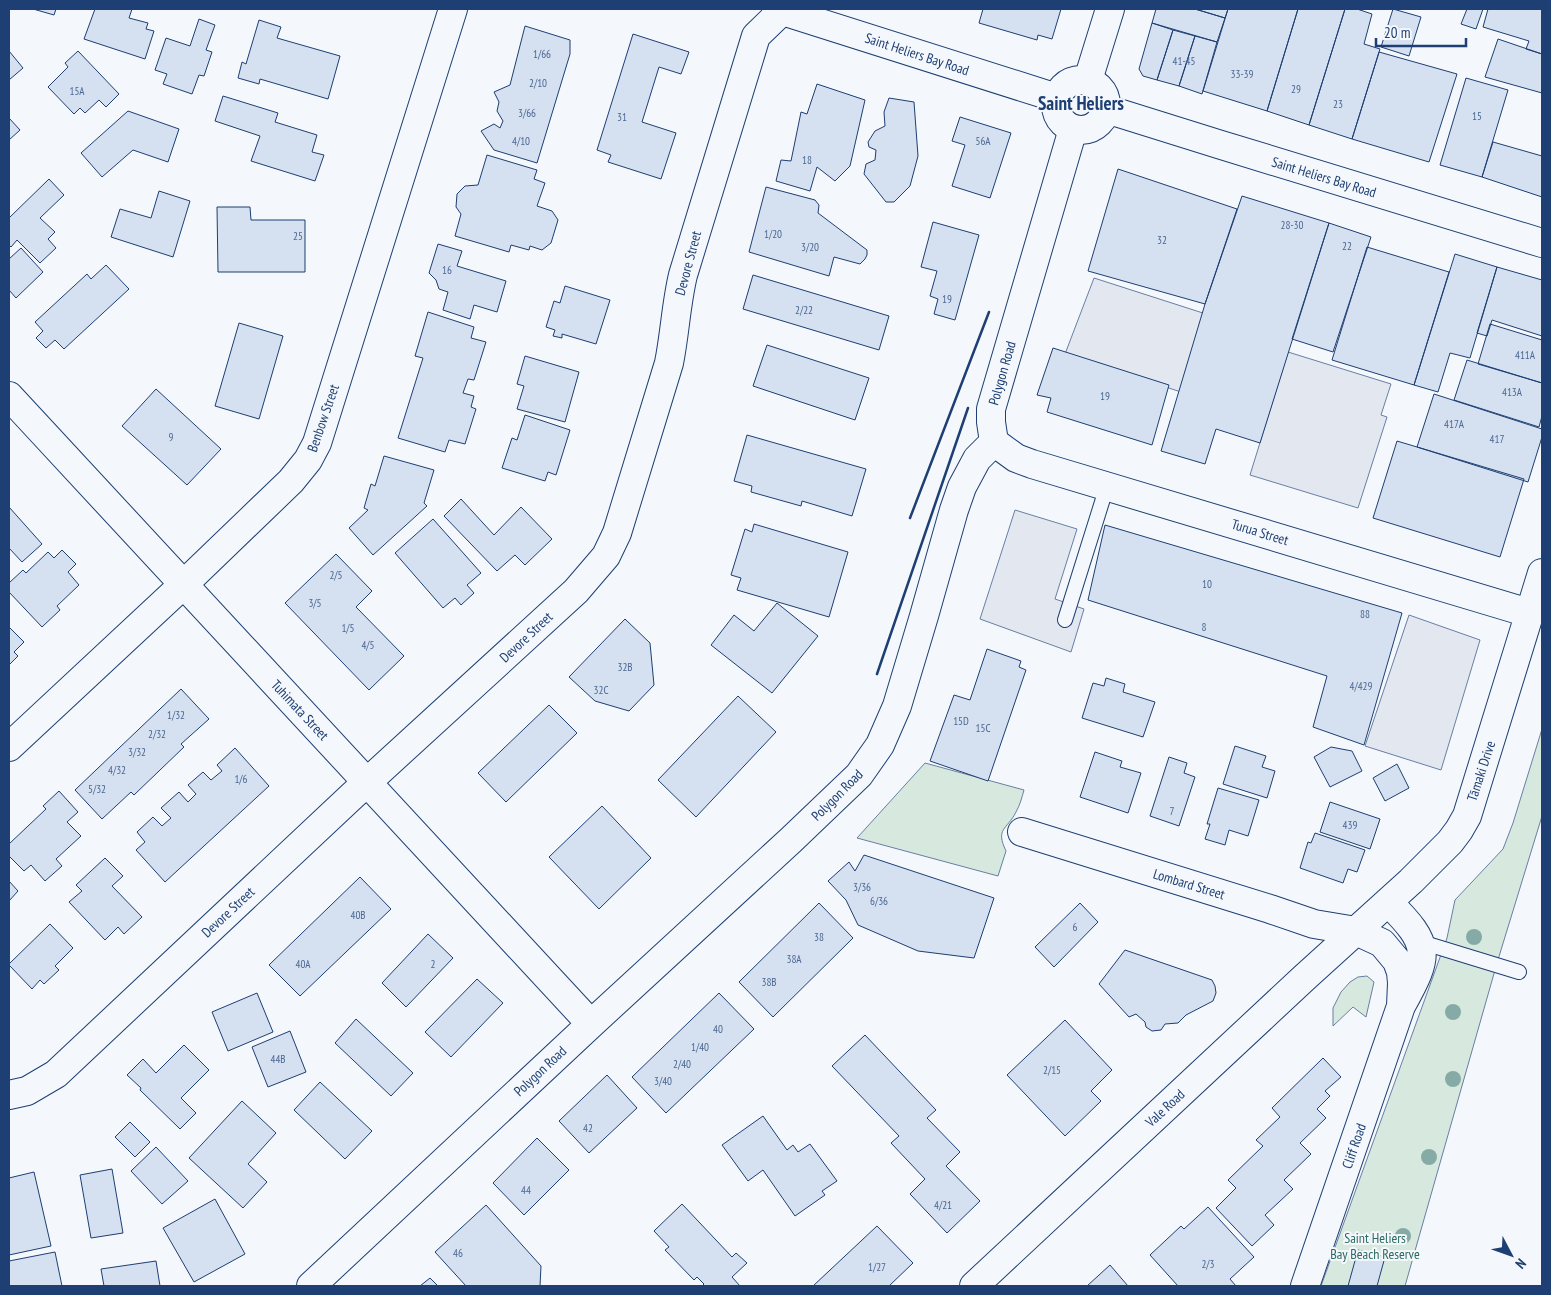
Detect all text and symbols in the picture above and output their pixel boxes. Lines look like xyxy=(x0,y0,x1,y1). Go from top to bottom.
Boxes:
scale bar xyxy=(1376,15,1466,47)
text: 20 m xyxy=(1384,23,1410,42)
street label: Saint Heliers Bay Road xyxy=(863,29,971,79)
house number: 1/66 xyxy=(533,47,551,61)
house number: 41-45 xyxy=(1172,54,1196,68)
house number: 33-39 xyxy=(1230,67,1254,81)
house number: 2/10 xyxy=(529,76,547,90)
house number: 29 xyxy=(1291,82,1301,96)
house number: 15A xyxy=(69,84,85,98)
district label: Saint Heliers xyxy=(1038,91,1124,115)
house number: 23 xyxy=(1333,97,1343,111)
house number: 3/66 xyxy=(518,106,536,120)
house number: 15 xyxy=(1472,109,1482,123)
house number: 31 xyxy=(617,110,627,124)
house number: 4/10 xyxy=(512,134,530,148)
house number: 56A xyxy=(975,134,991,148)
house number: 18 xyxy=(802,153,812,167)
street label: Saint Heliers Bay Road xyxy=(1270,153,1378,201)
house number: 28-30 xyxy=(1280,218,1304,232)
house number: 1/20 xyxy=(764,227,782,241)
house number: 25 xyxy=(293,229,303,243)
street label: Devore Street xyxy=(671,229,705,297)
house number: 32 xyxy=(1157,233,1167,247)
house number: 22 xyxy=(1342,239,1352,253)
house number: 3/20 xyxy=(801,240,819,254)
house number: 16 xyxy=(442,263,452,277)
house number: 19 xyxy=(942,292,952,306)
house number: 2/22 xyxy=(795,303,813,317)
street label: Polygon Road xyxy=(984,339,1020,407)
house number: 411A xyxy=(1515,348,1536,362)
street label: Benbow Street xyxy=(303,382,343,454)
house number: 413A xyxy=(1502,385,1523,399)
house number: 19 xyxy=(1100,389,1110,403)
house number: 417A xyxy=(1444,417,1465,431)
house number: 9 xyxy=(169,430,174,444)
house number: 417 xyxy=(1490,432,1504,446)
street label: Turua Street xyxy=(1229,515,1291,549)
house number: 2/5 xyxy=(329,568,343,582)
house number: 10 xyxy=(1202,577,1212,591)
house number: 3/5 xyxy=(308,596,322,610)
house number: 88 xyxy=(1360,607,1370,621)
street label: Devore Street xyxy=(496,608,556,666)
house number: 8 xyxy=(1202,620,1207,634)
house number: 1/5 xyxy=(341,621,355,635)
house number: 4/5 xyxy=(361,638,375,652)
house number: 32B xyxy=(617,660,633,674)
street label: Tuhimata Street xyxy=(267,676,333,744)
house number: 4/429 xyxy=(1349,679,1373,693)
house number: 32C xyxy=(594,683,608,697)
house number: 1/32 xyxy=(167,708,185,722)
house number: 15D xyxy=(953,714,969,728)
house number: 15C xyxy=(976,721,990,735)
house number: 2/32 xyxy=(148,727,166,741)
street label: Tāmaki Drive xyxy=(1463,738,1499,804)
house number: 3/32 xyxy=(128,745,146,759)
house number: 4/32 xyxy=(108,763,126,777)
street label: Polygon Road xyxy=(807,765,867,825)
house number: 1/6 xyxy=(234,772,248,786)
house number: 5/32 xyxy=(88,782,106,796)
house number: 7 xyxy=(1170,804,1175,818)
house number: 439 xyxy=(1343,818,1357,832)
street label: Lombard Street xyxy=(1151,865,1227,903)
house number: 3/36 xyxy=(853,880,871,894)
street label: Devore Street xyxy=(198,883,258,941)
house number: 6/36 xyxy=(870,894,888,908)
house number: 40B xyxy=(350,908,366,922)
house number: 6 xyxy=(1073,920,1078,934)
house number: 38 xyxy=(814,930,824,944)
house number: 38A xyxy=(786,952,802,966)
house number: 40A xyxy=(295,957,311,971)
house number: 2 xyxy=(431,957,436,971)
house number: 38B xyxy=(761,975,777,989)
house number: 40 xyxy=(713,1022,723,1036)
house number: 1/40 xyxy=(691,1040,709,1054)
street label: Polygon Road xyxy=(510,1042,570,1100)
house number: 44B xyxy=(270,1052,286,1066)
house number: 2/40 xyxy=(673,1057,691,1071)
house number: 2/15 xyxy=(1043,1063,1061,1077)
house number: 3/40 xyxy=(654,1074,672,1088)
street label: Vale Road xyxy=(1141,1085,1188,1131)
house number: 42 xyxy=(583,1121,593,1135)
street label: Cliff Road xyxy=(1338,1121,1370,1171)
house number: 44 xyxy=(521,1183,531,1197)
house number: 4/21 xyxy=(934,1198,952,1212)
park label: Saint Heliers Bay Beach Reserve xyxy=(1330,1229,1420,1263)
north arrow xyxy=(1486,1230,1536,1280)
house number: 46 xyxy=(453,1246,463,1260)
text: N xyxy=(1512,1255,1530,1272)
house number: 2/3 xyxy=(1201,1257,1215,1271)
house number: 1/27 xyxy=(868,1260,886,1274)

